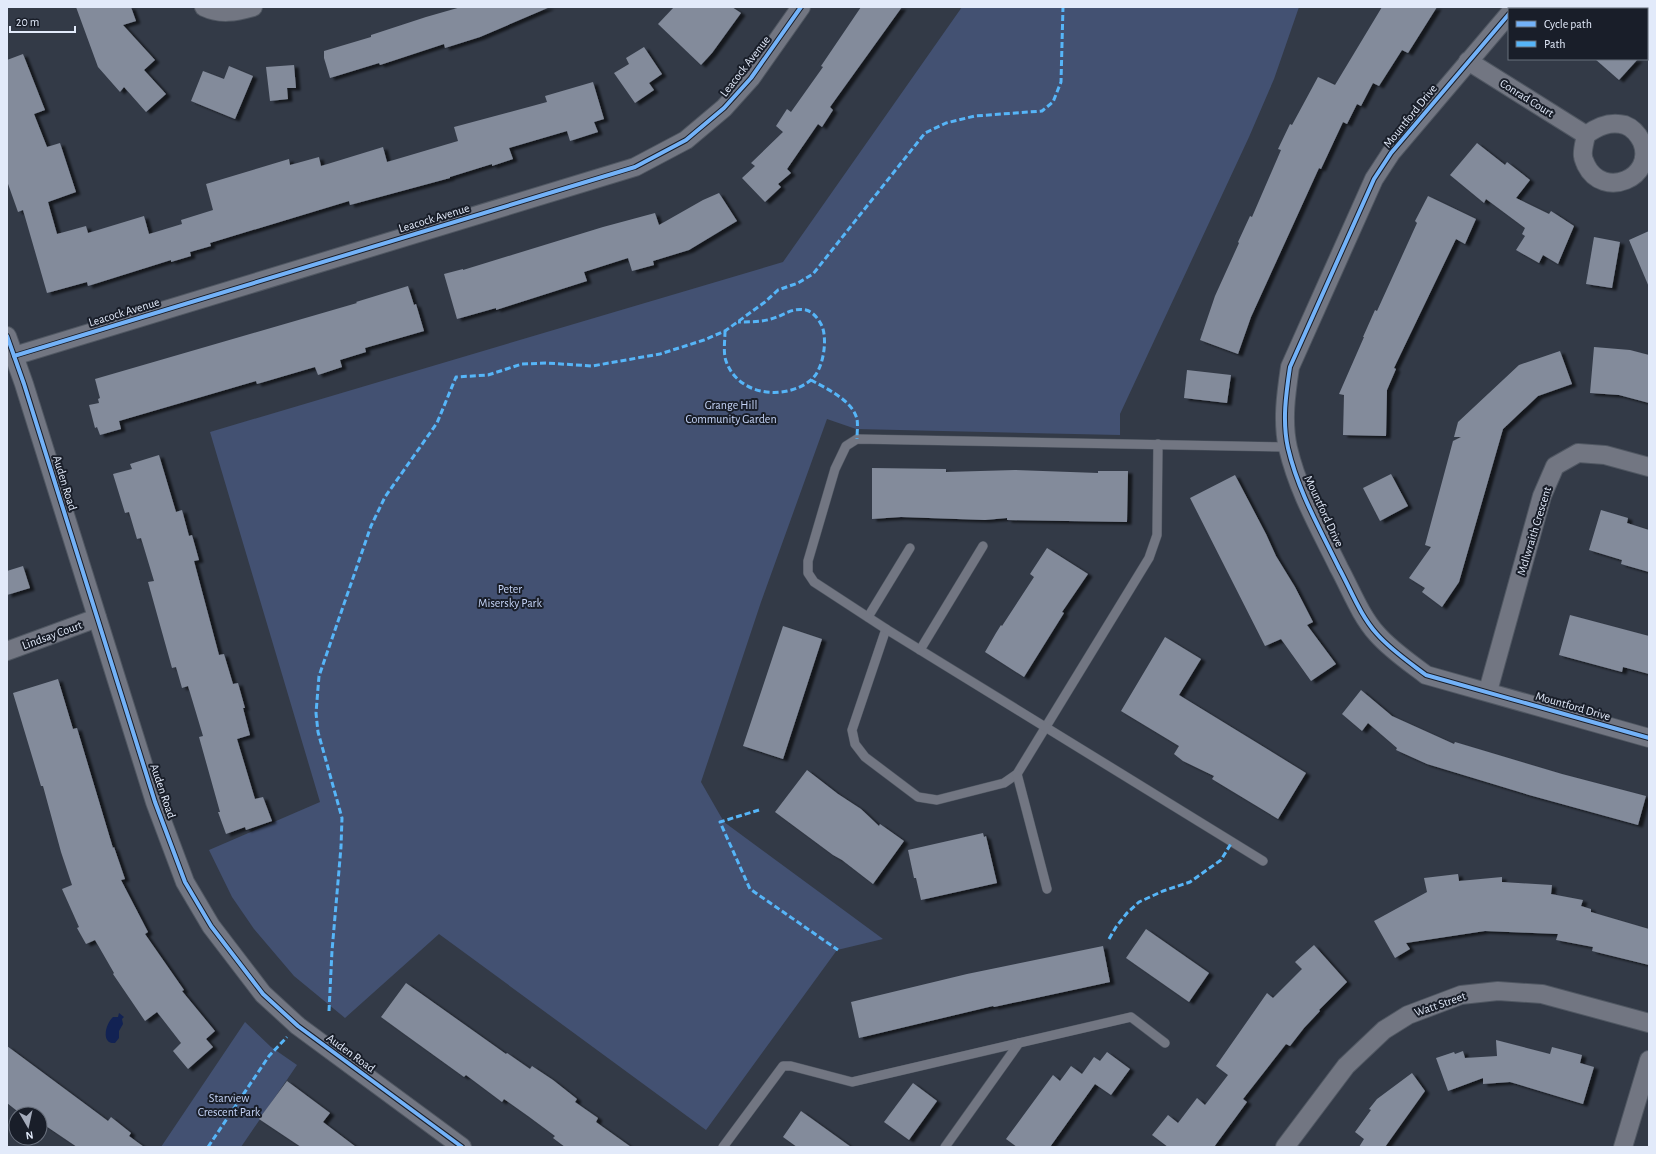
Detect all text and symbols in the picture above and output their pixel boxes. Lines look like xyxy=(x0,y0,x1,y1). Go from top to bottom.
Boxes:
scale bar xyxy=(10,8,75,34)
legend xyxy=(1508,8,1648,60)
text: 20 m xyxy=(16,16,39,28)
text: Cycle path xyxy=(1544,18,1592,31)
street label: Leacock Avenue xyxy=(718,33,772,99)
text: Path xyxy=(1544,38,1566,50)
street label: Conrad Court xyxy=(1498,77,1556,119)
street label: Mountford Drive xyxy=(1381,82,1439,150)
street label: Leacock Avenue xyxy=(397,202,471,234)
street label: Leacock Avenue xyxy=(87,296,161,328)
park label: Grange Hill Community Garden xyxy=(685,399,777,426)
street label: Auden Road xyxy=(51,454,79,512)
street label: Mountford Drive xyxy=(1302,473,1346,549)
street label: McIlwraith Crescent xyxy=(1515,485,1553,577)
park label: Peter Misersky Park xyxy=(478,583,542,610)
street label: Lindsay Court xyxy=(20,619,84,652)
street label: Mountford Drive xyxy=(1534,690,1612,722)
street label: Auden Road xyxy=(148,762,178,820)
street label: Watt Street xyxy=(1413,990,1467,1018)
street label: Auden Road xyxy=(325,1032,377,1074)
park label: Starview Crescent Park xyxy=(198,1092,261,1118)
north arrow xyxy=(8,1106,48,1146)
text: N xyxy=(25,1129,34,1141)

